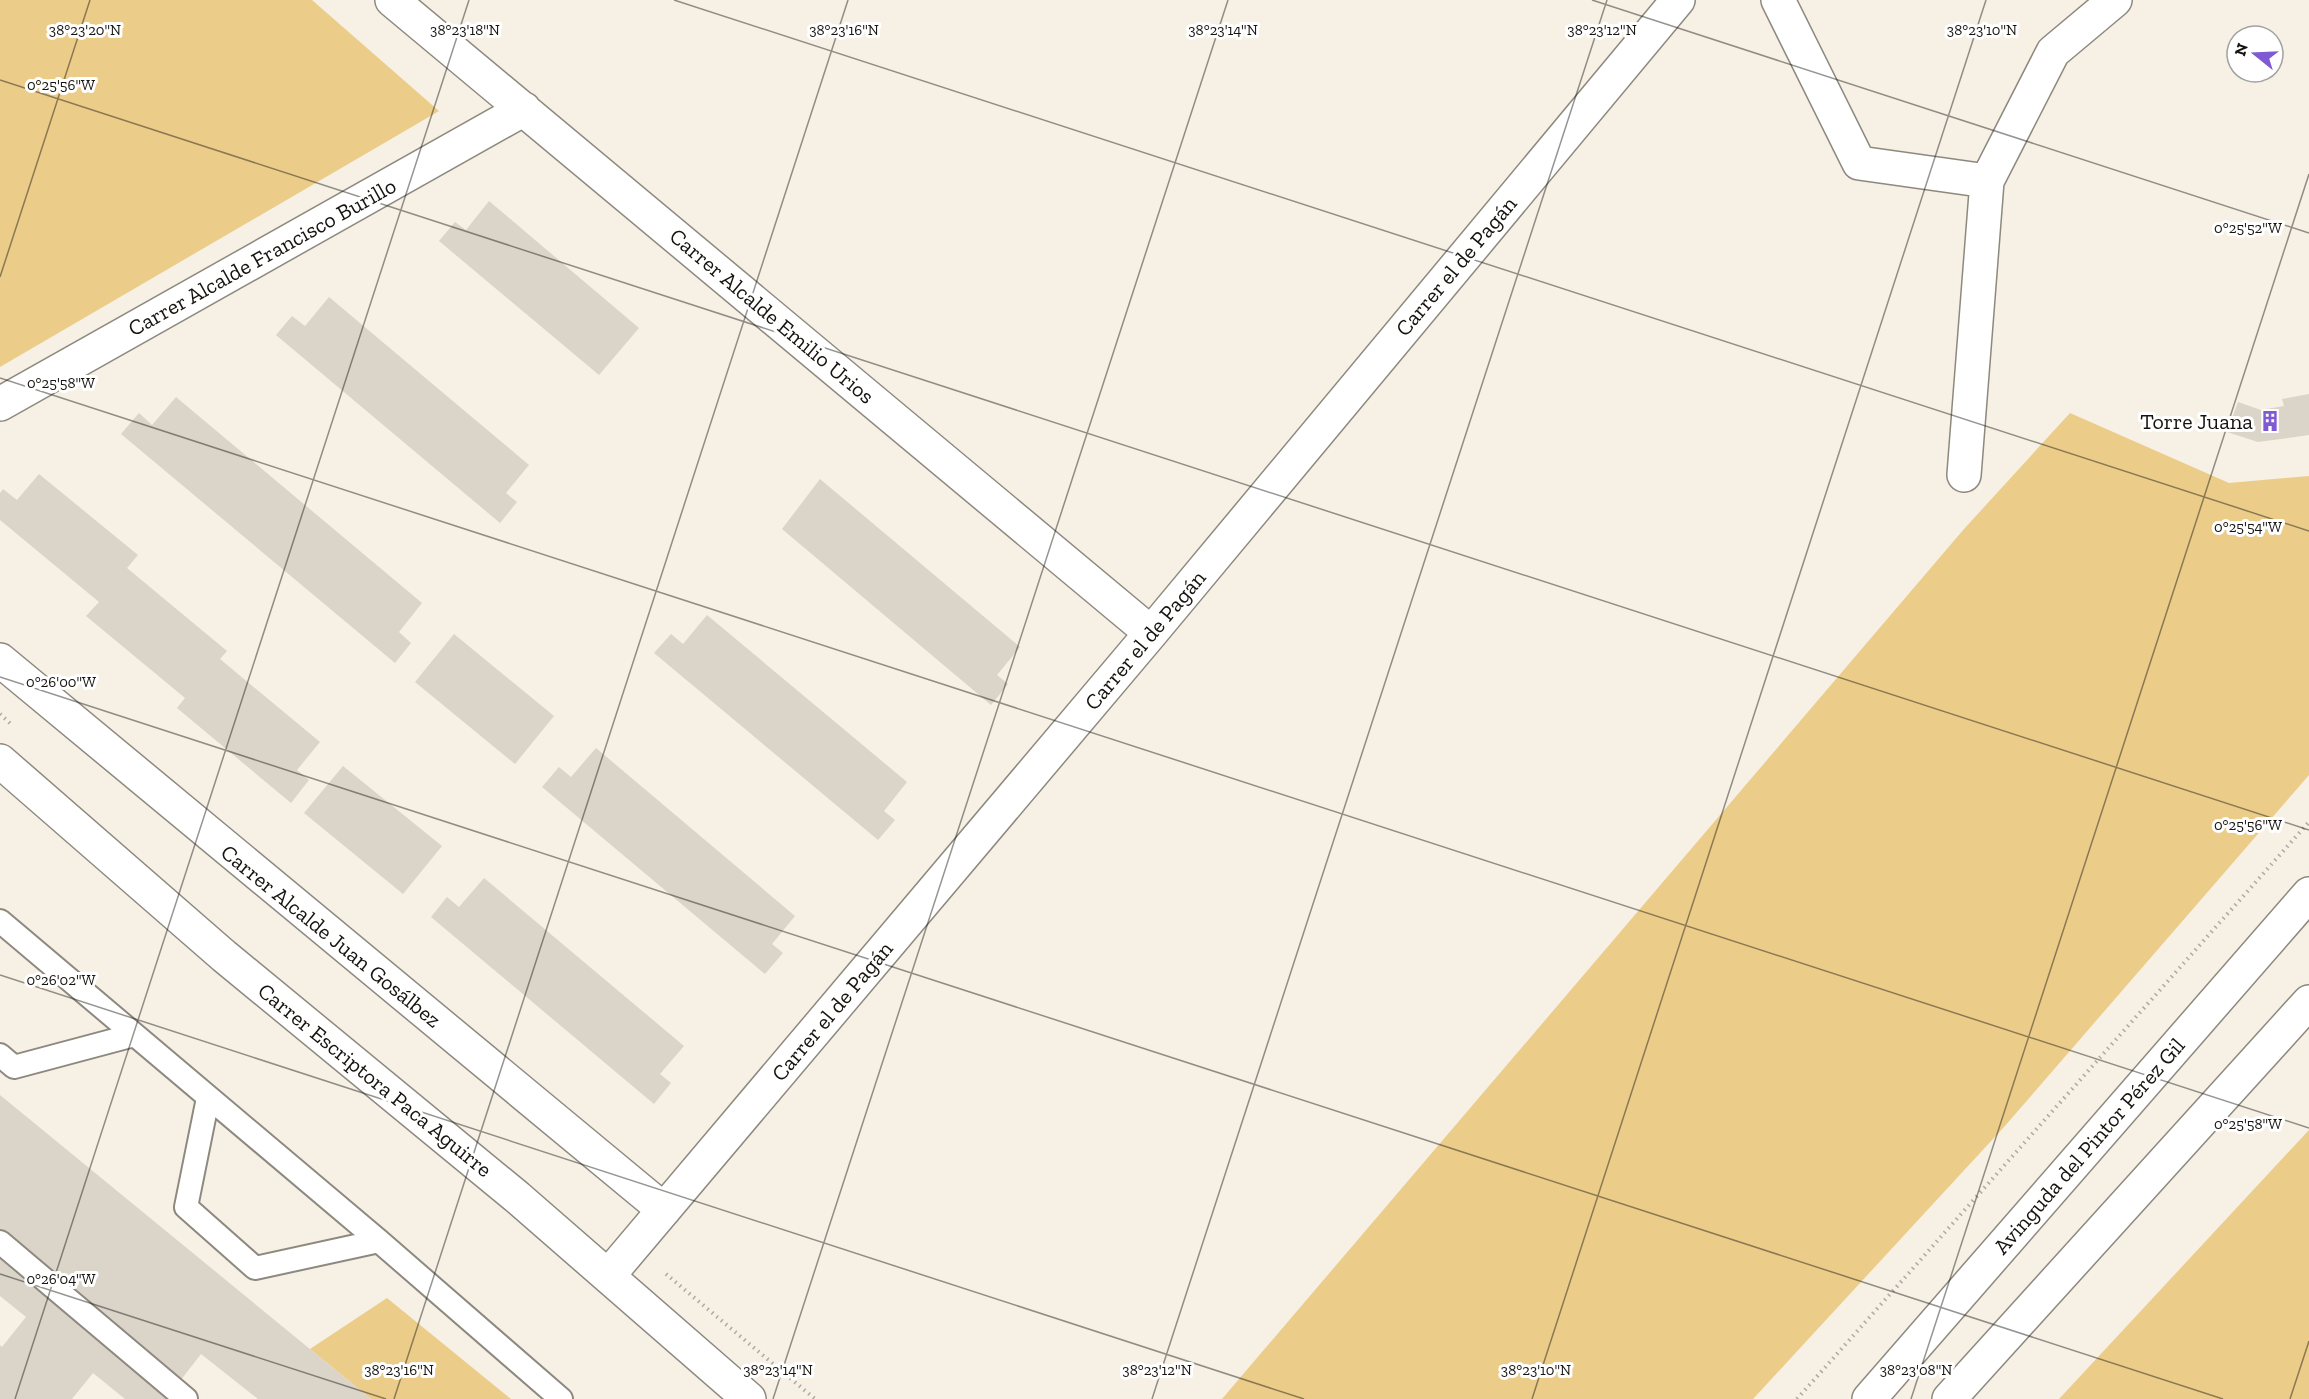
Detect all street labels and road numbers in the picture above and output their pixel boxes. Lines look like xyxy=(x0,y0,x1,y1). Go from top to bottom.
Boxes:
street label: Carrer Alcalde Francisco Burillo xyxy=(123,172,401,342)
street label: Carrer el de Pagán xyxy=(1390,190,1523,342)
street label: Carrer Alcalde Emilio Urios xyxy=(664,222,880,410)
street label: Carrer el de Pagán xyxy=(1079,564,1212,716)
street label: Carrer Alcalde Juan Gosálbez xyxy=(215,839,447,1033)
street label: Carrer el de Pagán xyxy=(766,935,899,1087)
street label: Carrer Escriptora Paca Aguirre xyxy=(252,977,498,1183)
street label: Avinguda del Pintor Pérez Gil xyxy=(1988,1032,2190,1260)

